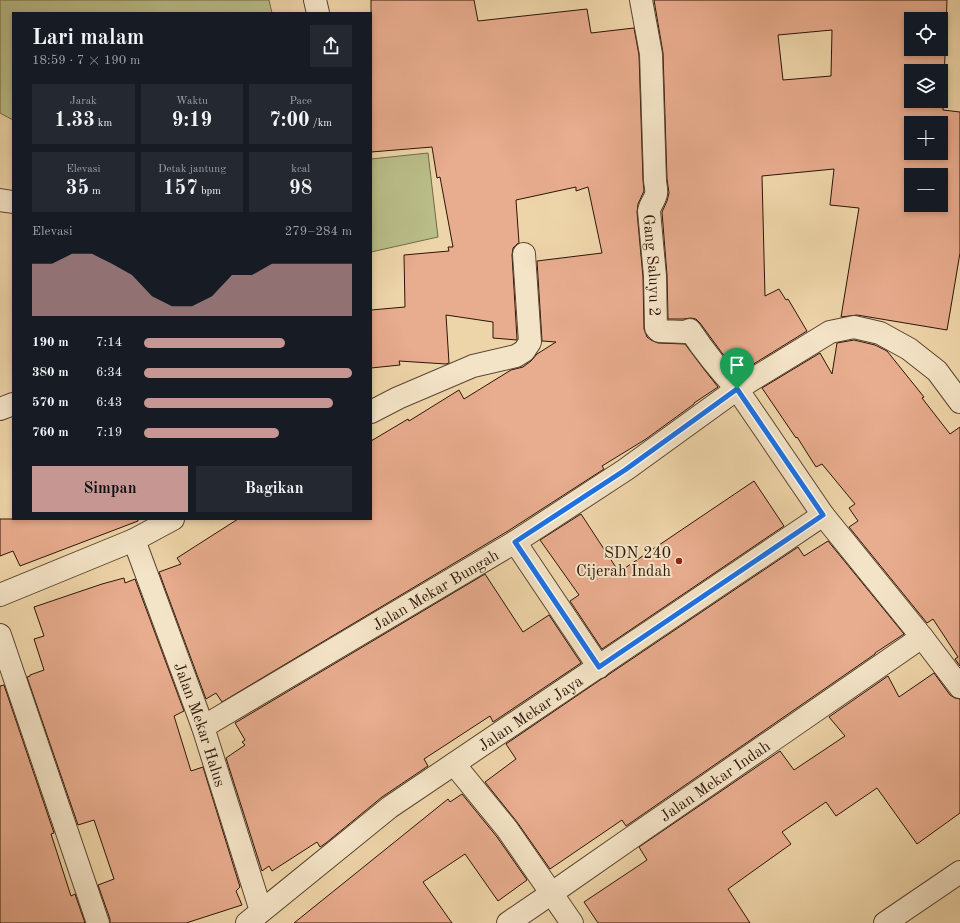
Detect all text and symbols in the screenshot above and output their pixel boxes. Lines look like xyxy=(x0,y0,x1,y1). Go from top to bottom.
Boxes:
map controls xyxy=(904,12,948,212)
button: locate xyxy=(904,12,948,56)
button: share xyxy=(310,25,352,67)
text: Lari malam xyxy=(32,27,144,49)
text: 18:59 · 7 × 190 m xyxy=(32,54,140,67)
button: layers xyxy=(904,64,948,108)
text: Jarak xyxy=(70,96,97,107)
text: Waktu xyxy=(176,96,208,107)
text: Pace xyxy=(290,96,312,107)
text: 1.33 xyxy=(54,111,95,131)
text: 9:19 xyxy=(172,111,212,131)
text: 7:00 xyxy=(269,111,310,131)
button: + xyxy=(904,116,948,160)
text: km xyxy=(95,118,112,129)
text: /km xyxy=(310,118,332,129)
text: Elevasi xyxy=(66,164,100,175)
text: Detak jantung xyxy=(158,164,226,175)
text: kcal xyxy=(291,164,310,175)
button: − xyxy=(904,168,948,212)
text: 35 xyxy=(66,179,89,199)
text: 157 xyxy=(163,179,198,199)
text: 98 xyxy=(289,179,312,199)
text: m xyxy=(89,186,101,197)
text: bpm xyxy=(198,186,221,197)
street label: Gang Saluyu 2 xyxy=(639,214,662,317)
text: Elevasi xyxy=(32,225,73,238)
text: 279–284 m xyxy=(285,225,352,238)
text: 190 m xyxy=(32,336,69,349)
text: 7:14 xyxy=(96,336,122,349)
pin xyxy=(720,348,754,389)
icon: arrive xyxy=(726,354,748,376)
text: 380 m xyxy=(32,366,69,379)
text: 6:34 xyxy=(96,366,122,379)
text: 570 m xyxy=(32,396,69,409)
text: 6:43 xyxy=(96,396,122,409)
text: 760 m xyxy=(32,426,69,439)
text: 7:19 xyxy=(96,426,122,439)
button: Simpan xyxy=(32,466,188,512)
button: Bagikan xyxy=(196,466,352,512)
place label: SDN 240 Cijerah Indah xyxy=(576,546,671,580)
street label: Jalan Mekar Bungah xyxy=(370,547,502,634)
marker: SDN 240 Cijerah Indah xyxy=(674,556,684,566)
street label: Jalan Mekar Halus xyxy=(170,661,227,789)
street label: Jalan Mekar Jaya xyxy=(476,673,586,755)
street label: Jalan Mekar Indah xyxy=(658,738,774,825)

